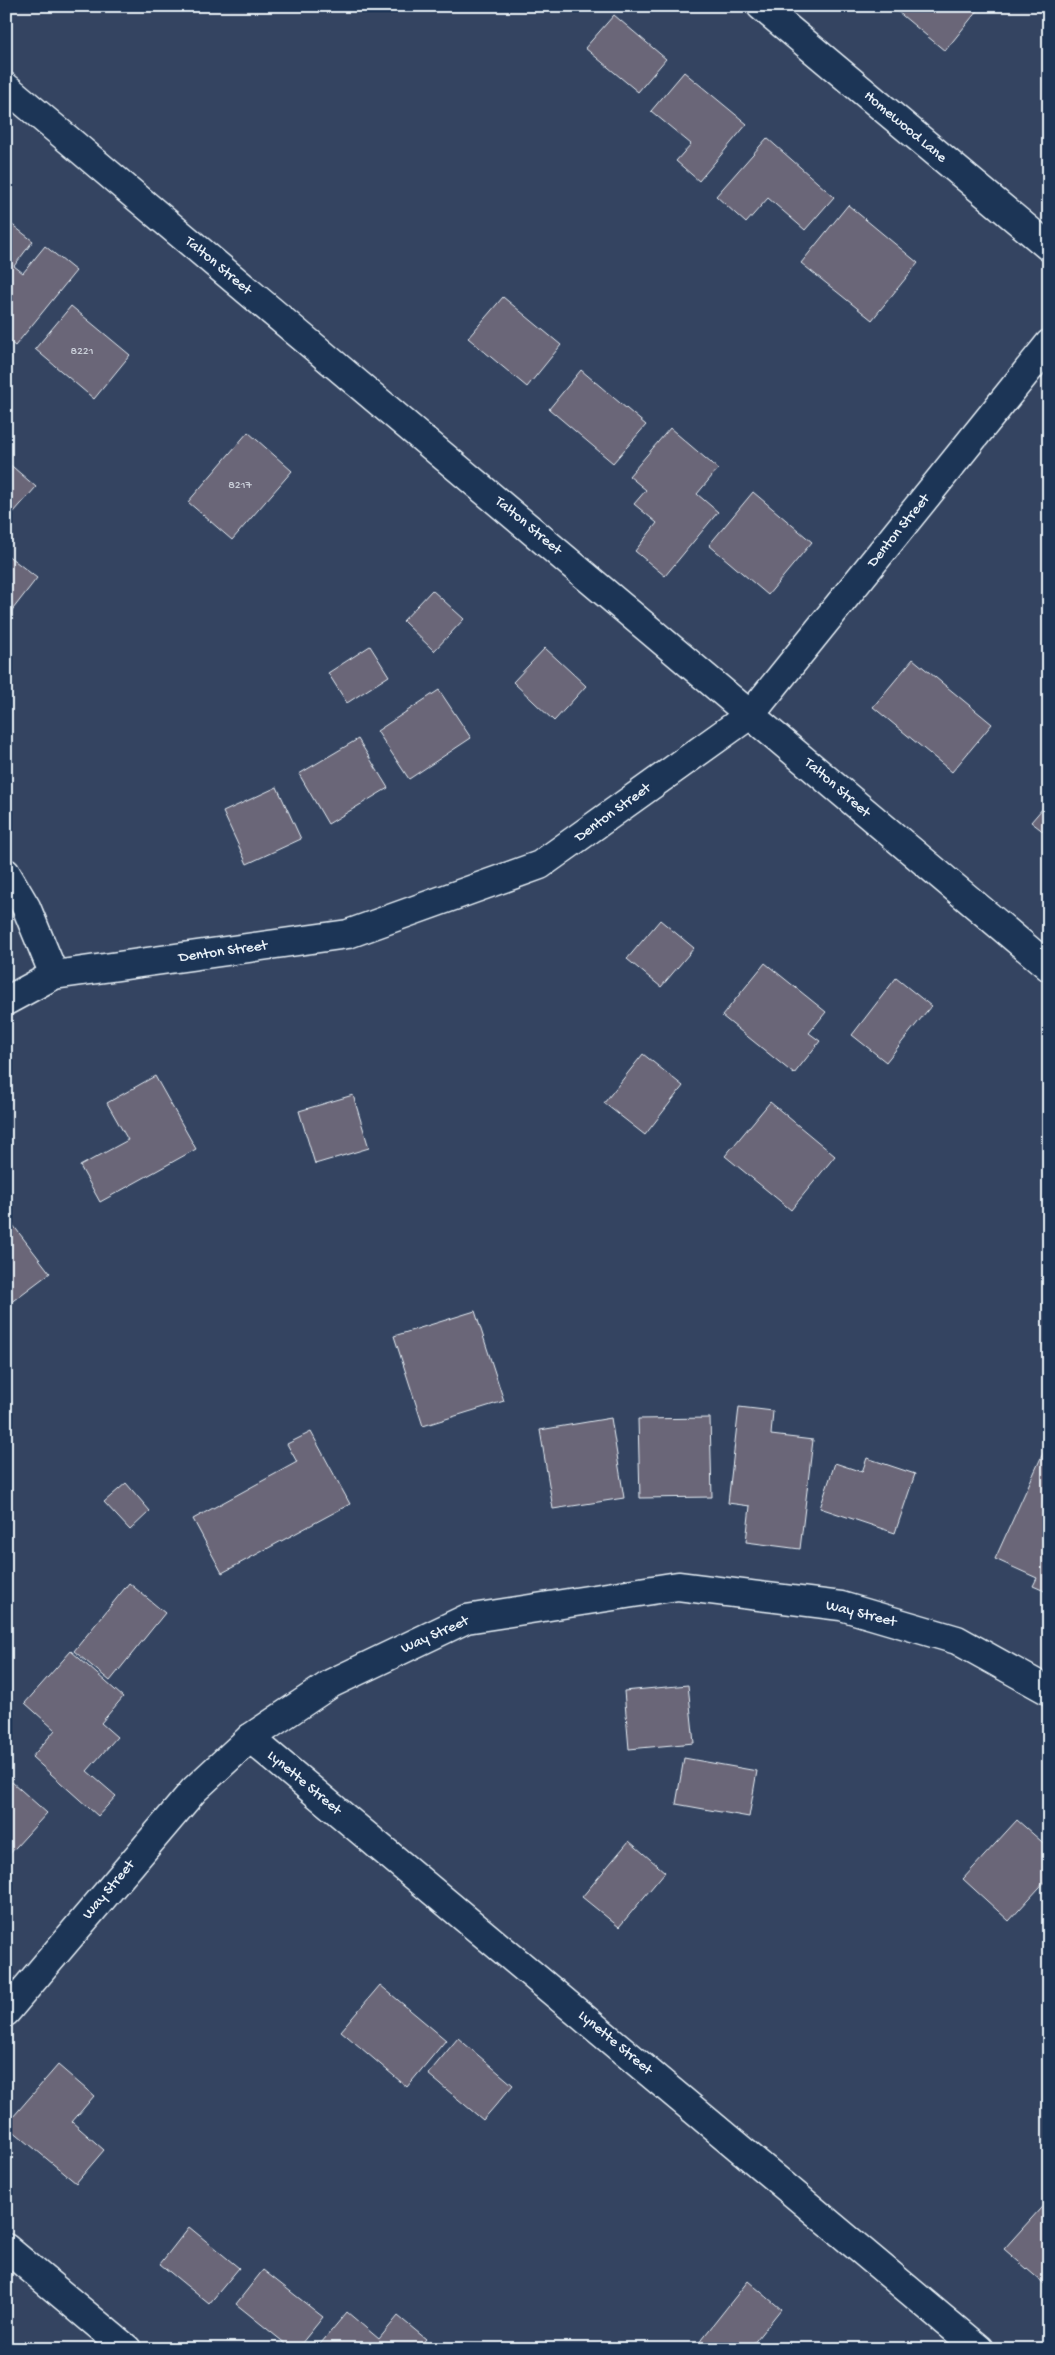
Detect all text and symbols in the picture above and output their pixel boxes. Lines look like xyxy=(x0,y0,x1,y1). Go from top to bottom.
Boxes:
street label: Homewood Lane xyxy=(860,87,950,167)
street label: Talton Street xyxy=(180,232,257,300)
house number: 8221 xyxy=(70,345,94,359)
house number: 8217 xyxy=(228,479,253,493)
street label: Denton Street xyxy=(863,489,935,572)
street label: Talton Street xyxy=(490,492,567,560)
street label: Talton Street xyxy=(799,754,875,823)
street label: Denton Street xyxy=(571,778,656,847)
street label: Denton Street xyxy=(177,937,270,967)
street label: Way Street xyxy=(824,1597,900,1632)
street label: Way Street xyxy=(398,1611,473,1658)
street label: Lynette Street xyxy=(263,1747,346,1820)
street label: Way Street xyxy=(79,1855,140,1923)
street label: Lynette Street xyxy=(574,2007,657,2080)

